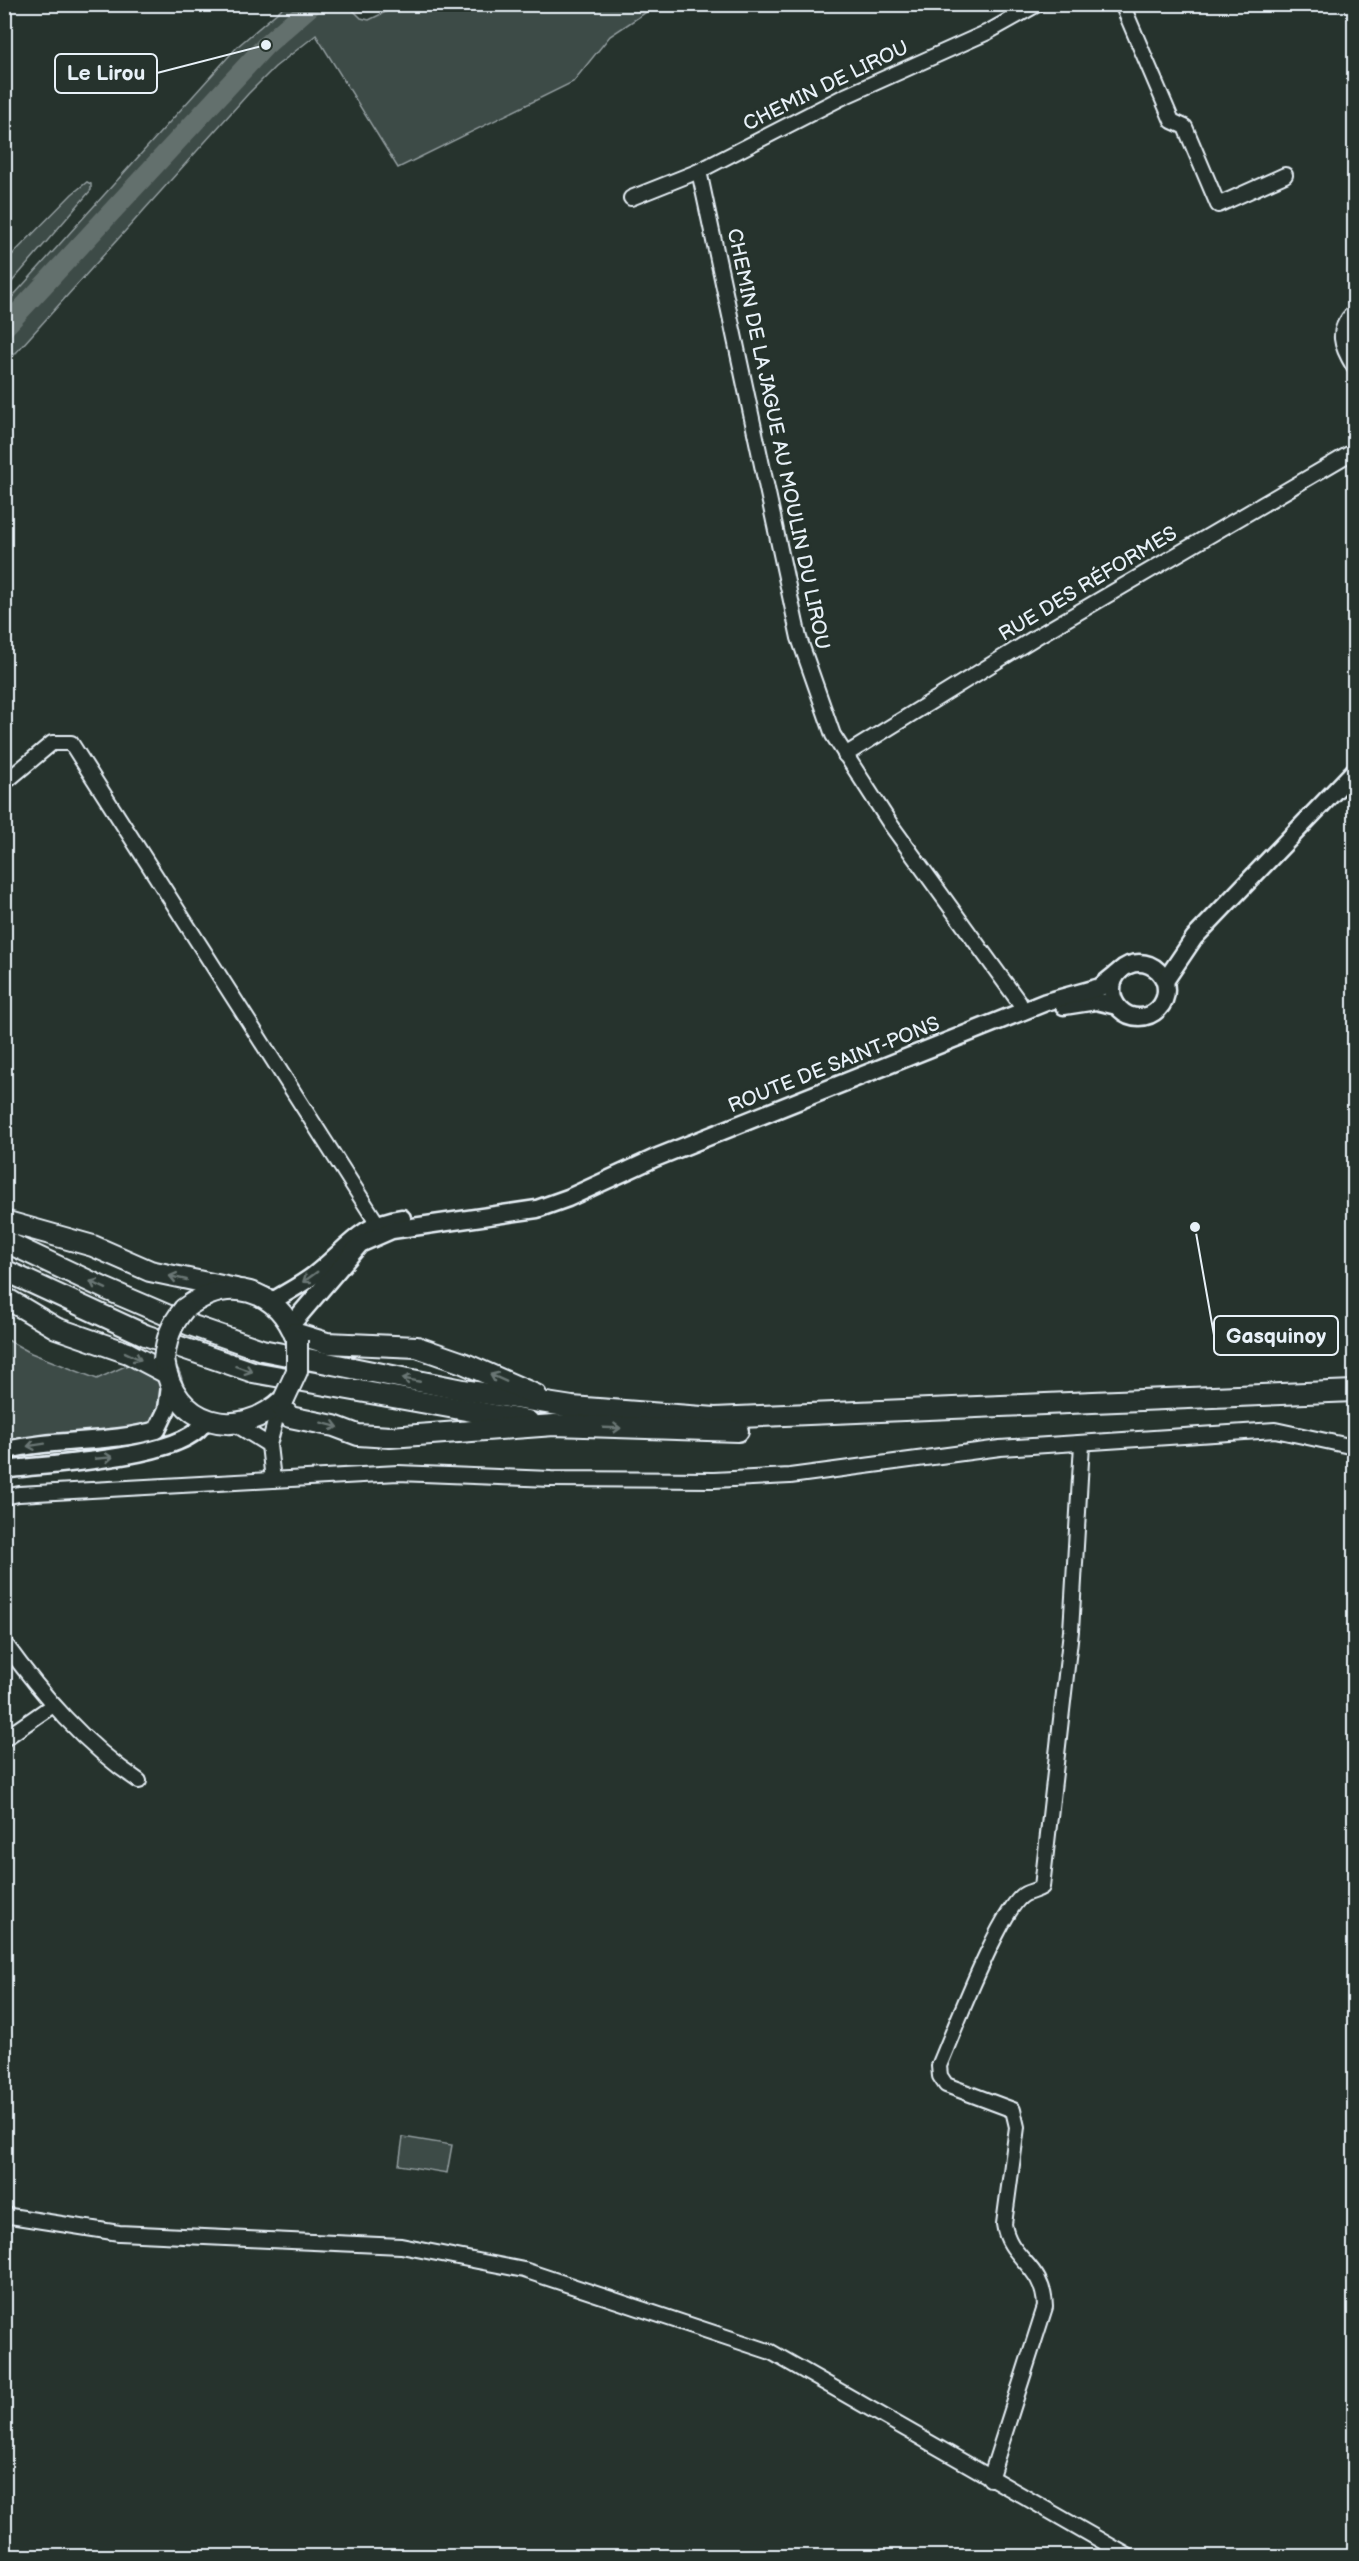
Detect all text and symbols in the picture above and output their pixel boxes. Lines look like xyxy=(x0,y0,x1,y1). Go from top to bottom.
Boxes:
street label: CHEMIN DE LIROU xyxy=(739,36,913,136)
callout: Le Lirou xyxy=(55,54,157,93)
text: Le Lirou xyxy=(67,61,145,86)
street label: CHEMIN DE LA JAGUE AU MOULIN DU LIROU xyxy=(722,226,834,652)
street label: RUE DES RÉFORMES xyxy=(994,520,1181,647)
street label: ROUTE DE SAINT-PONS xyxy=(725,1012,943,1118)
one-way arrow xyxy=(302,1270,318,1283)
one-way arrow xyxy=(169,1272,189,1283)
one-way arrow xyxy=(89,1279,107,1291)
callout: Gasquinoy xyxy=(1214,1316,1338,1355)
text: Gasquinoy xyxy=(1226,1324,1326,1349)
one-way arrow xyxy=(124,1351,142,1363)
one-way arrow xyxy=(234,1364,253,1375)
one-way arrow xyxy=(490,1372,508,1384)
one-way arrow xyxy=(402,1374,422,1385)
one-way arrow xyxy=(320,1420,339,1432)
one-way arrow xyxy=(602,1422,622,1433)
one-way arrow xyxy=(27,1439,47,1450)
one-way arrow xyxy=(94,1452,114,1463)

